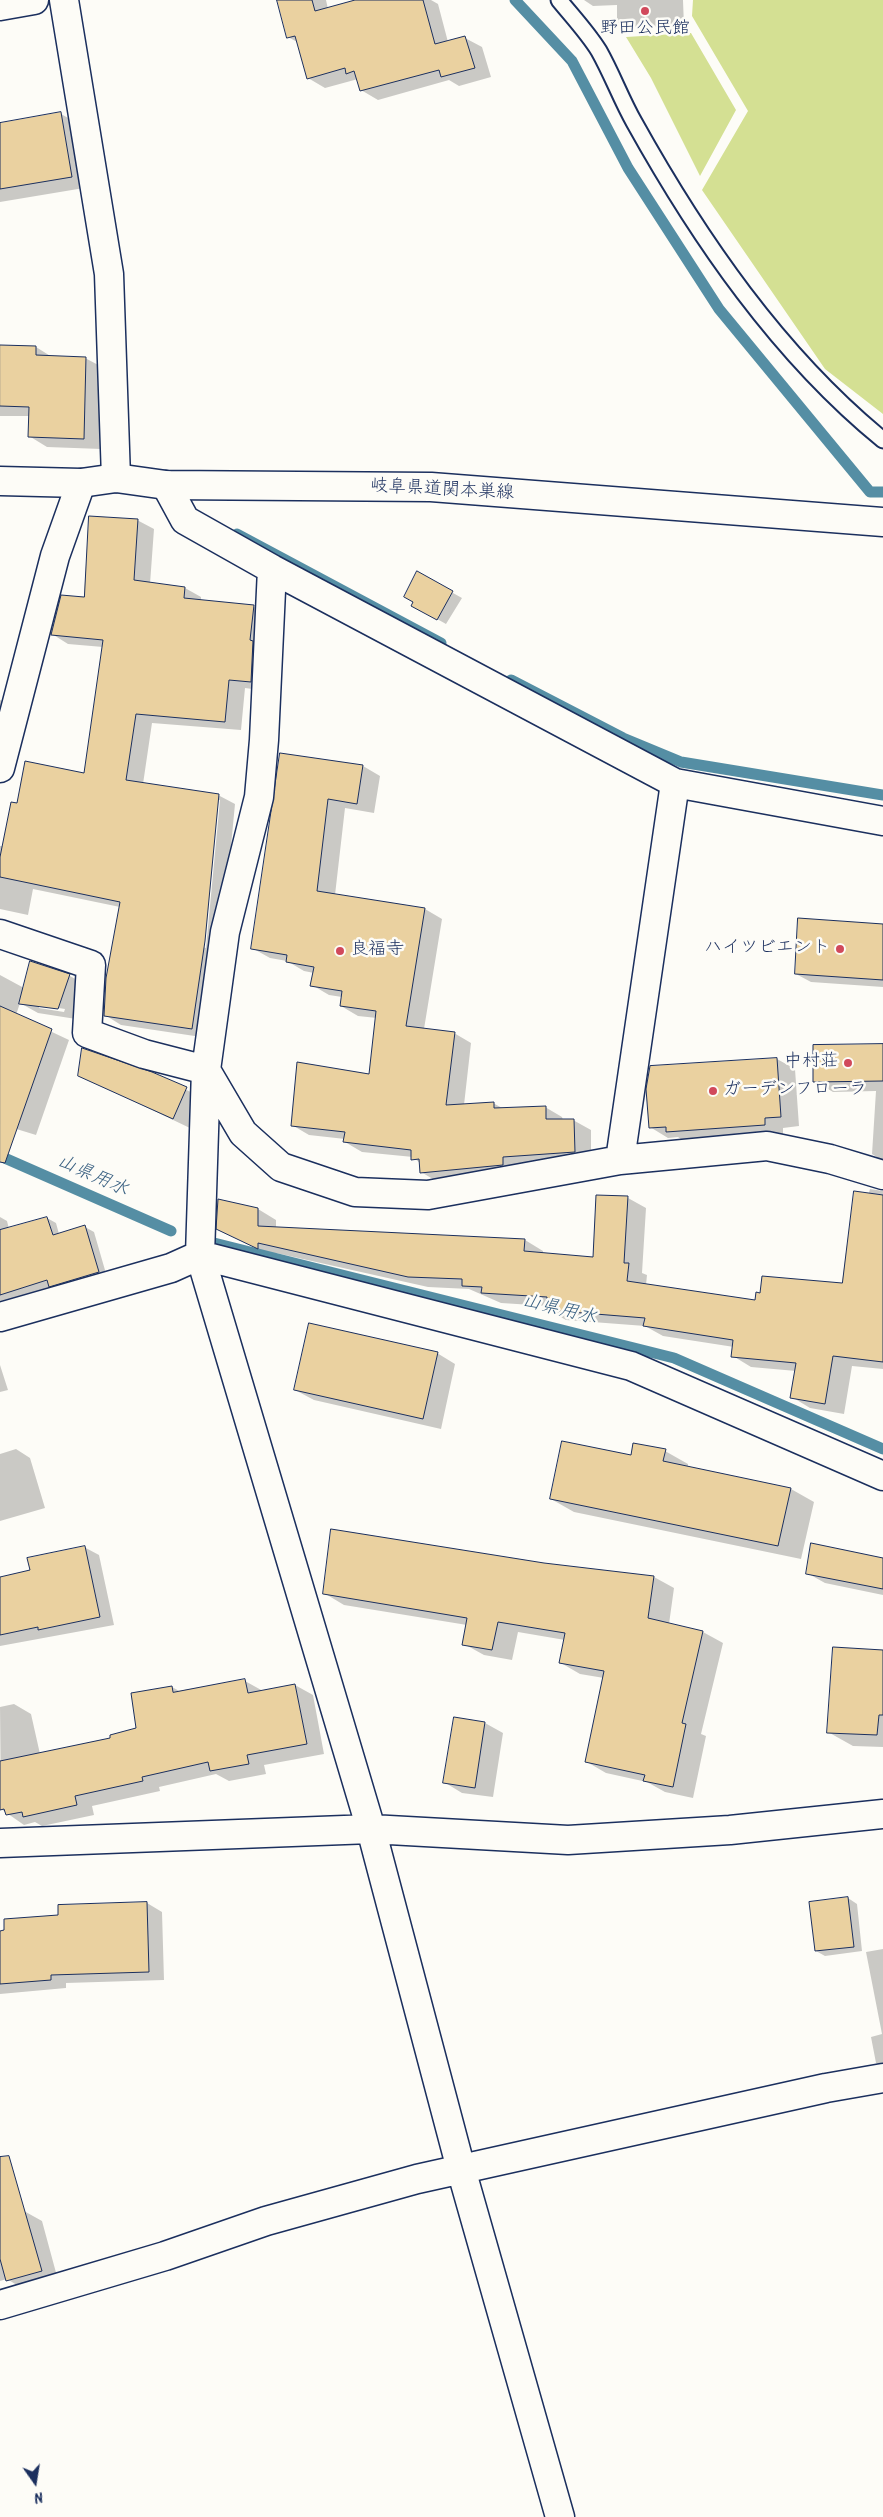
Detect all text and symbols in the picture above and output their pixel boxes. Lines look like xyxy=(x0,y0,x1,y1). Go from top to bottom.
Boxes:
marker: 野田公民館 xyxy=(639,5,651,17)
place label: 野田公民館 xyxy=(600,19,690,41)
street label: 岐阜県道関本巣線 xyxy=(370,476,514,506)
place label: ハイツビエント xyxy=(704,938,830,960)
place label: 良福寺 xyxy=(350,940,404,962)
marker: ハイツビエント xyxy=(834,943,846,955)
marker: 良福寺 xyxy=(334,945,346,957)
place label: 中村荘 xyxy=(784,1052,838,1074)
marker: 中村荘 xyxy=(842,1057,854,1069)
place label: ガーデンフローラ xyxy=(723,1080,867,1102)
marker: ガーデンフローラ xyxy=(707,1085,719,1097)
water label: 山県用水 xyxy=(53,1151,131,1203)
water label: 山県用水 xyxy=(519,1291,599,1331)
north arrow xyxy=(10,2457,60,2507)
text: N xyxy=(32,2485,45,2508)

